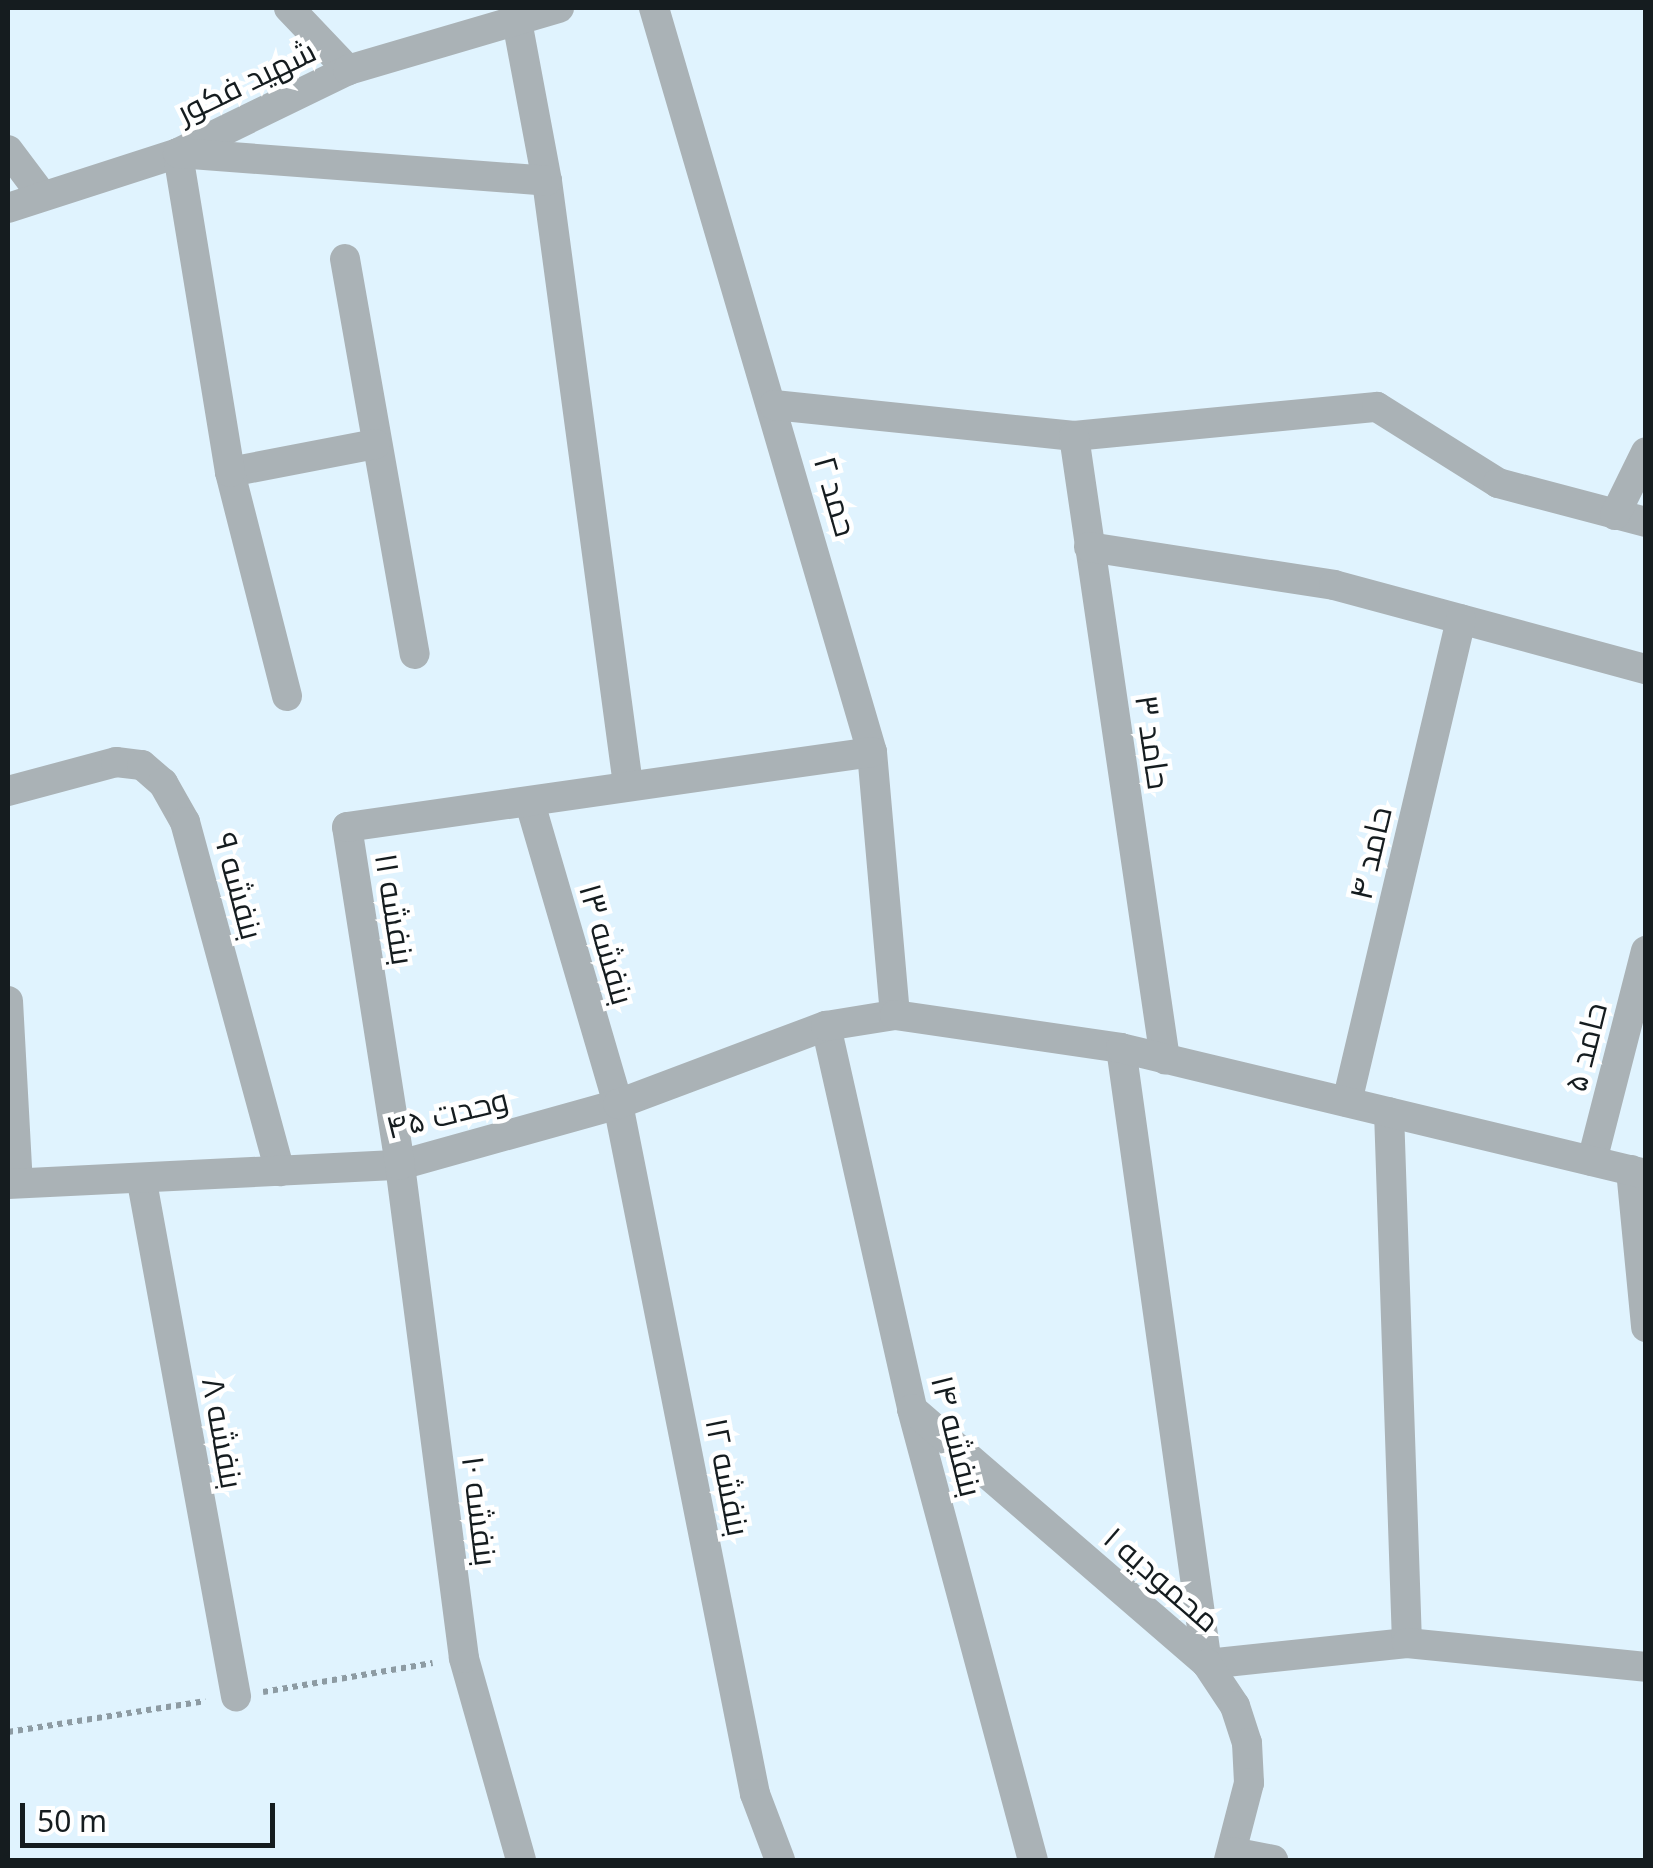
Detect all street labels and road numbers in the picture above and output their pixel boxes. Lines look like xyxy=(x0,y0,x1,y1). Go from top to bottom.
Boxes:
street label: شهید فکور xyxy=(170,31,322,131)
street label: حمد ۲ xyxy=(806,451,866,541)
street label: حامد ۳ xyxy=(1127,692,1179,792)
street label: حامد ۴ xyxy=(1341,803,1399,903)
street label: بنفشه ۹ xyxy=(206,828,272,944)
street label: بنفشه ۱۱ xyxy=(367,850,423,968)
street label: بنفشه ۱۳ xyxy=(571,879,643,1009)
street label: حامد ۵ xyxy=(1555,998,1615,1096)
street label: وحدت ۴۵ xyxy=(382,1079,512,1147)
street label: بنفشه ۱۴ xyxy=(923,1371,991,1501)
street label: بنفشه ۸ xyxy=(194,1374,252,1492)
street label: بنفشه ۱۲ xyxy=(698,1415,758,1539)
street label: بنفشه ۱۰ xyxy=(454,1454,506,1568)
street label: محمودیه ۱ xyxy=(1096,1518,1228,1640)

